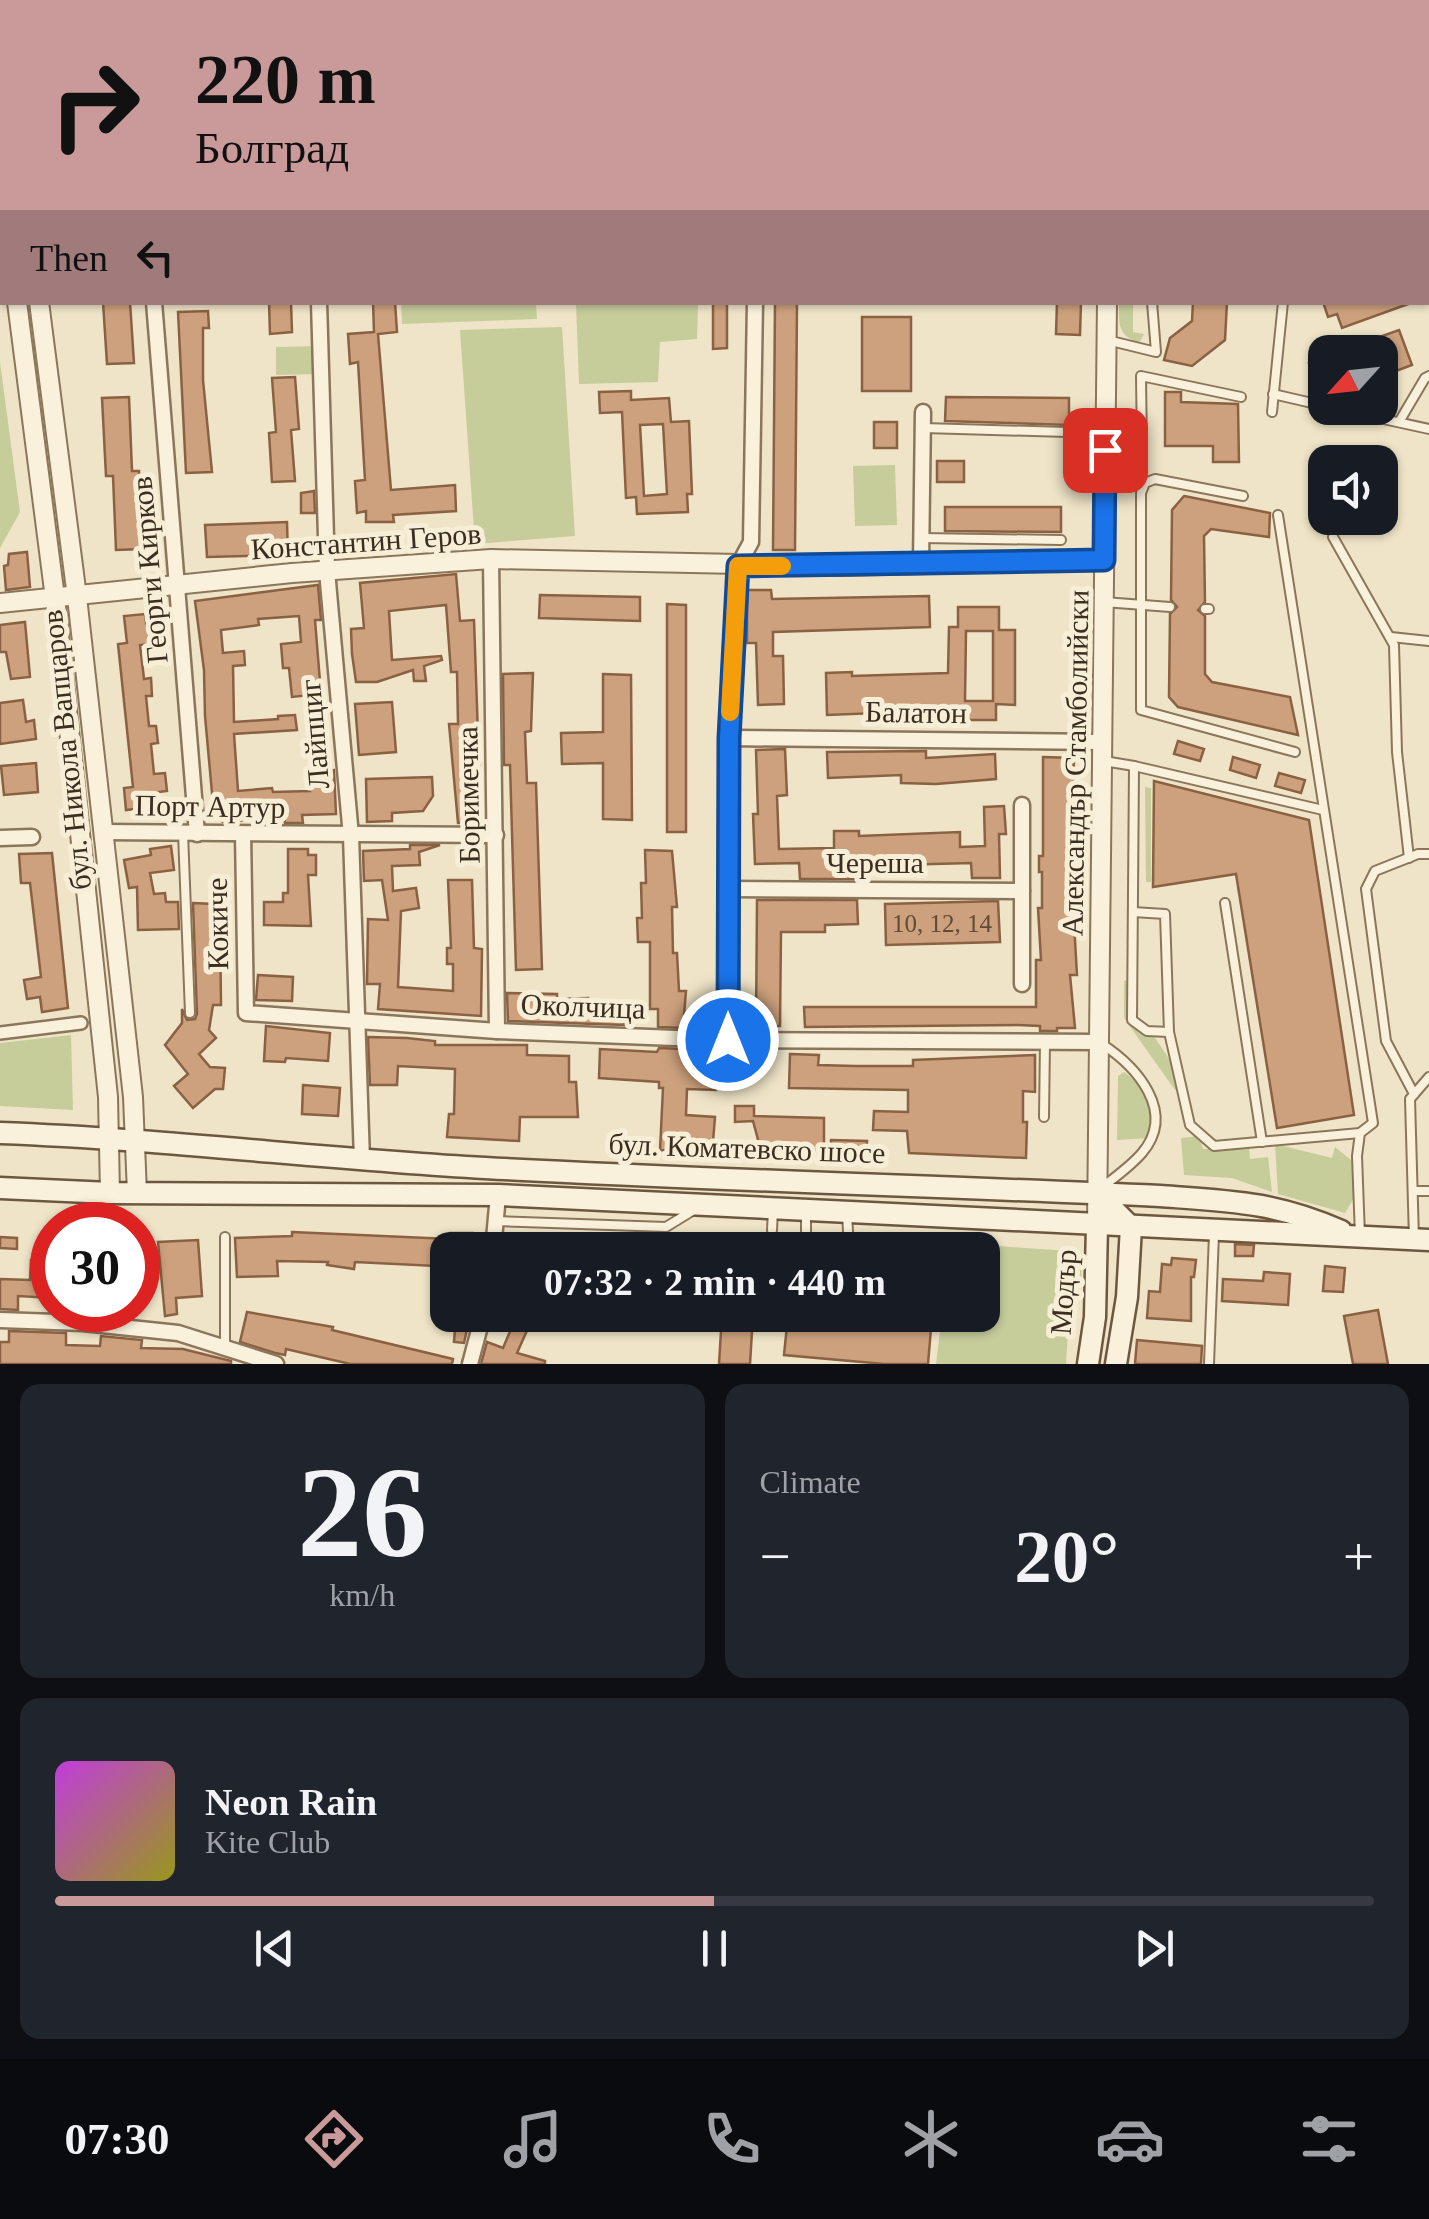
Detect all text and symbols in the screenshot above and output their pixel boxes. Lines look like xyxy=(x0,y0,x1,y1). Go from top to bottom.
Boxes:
icon: right xyxy=(30,40,160,170)
text: 220 m xyxy=(195,41,376,118)
text: Болград xyxy=(195,123,349,173)
icon: left xyxy=(128,230,183,285)
text: Then xyxy=(30,237,108,279)
north arrow xyxy=(1308,335,1398,425)
map controls xyxy=(1308,335,1398,535)
pin xyxy=(1063,408,1148,493)
icon: arrive xyxy=(1078,423,1133,478)
button: sound xyxy=(1308,445,1398,535)
street label: Георги Кирков xyxy=(124,475,174,665)
street label: Константин Геров xyxy=(250,516,482,566)
street label: Александър Стамболийски xyxy=(1055,590,1095,936)
street label: бул. Никола Вапцаров xyxy=(35,608,97,892)
street label: Лайпциг xyxy=(293,678,335,790)
street label: Балатон xyxy=(865,695,967,729)
street label: Боримечка xyxy=(450,726,486,864)
street label: Порт Артур xyxy=(134,788,286,824)
street label: Череша xyxy=(826,846,924,879)
street label: Кокиче xyxy=(200,877,234,971)
house number: 10, 12, 14 xyxy=(892,910,993,937)
street label: Околчица xyxy=(520,987,646,1025)
position arrow xyxy=(676,988,780,1092)
street label: бул. Коматевско шосе xyxy=(608,1127,886,1169)
speed limit sign: 30 xyxy=(30,1202,160,1332)
street label: Модър xyxy=(1044,1248,1082,1336)
text: 07:32 · 2 min · 440 m xyxy=(544,1261,886,1303)
text: 26 xyxy=(297,1440,427,1584)
text: Climate xyxy=(760,1464,861,1500)
text: 20° xyxy=(1014,1515,1119,1598)
text: − xyxy=(760,1526,791,1587)
text: + xyxy=(1343,1526,1374,1587)
text: km/h xyxy=(329,1577,395,1613)
text: Neon Rain xyxy=(205,1781,377,1823)
text: Kite Club xyxy=(205,1824,330,1860)
icon: previous xyxy=(247,1921,302,1976)
icon: pause xyxy=(687,1921,742,1976)
icon: next xyxy=(1127,1921,1182,1976)
icon: directions xyxy=(299,2104,369,2174)
icon: music xyxy=(498,2104,568,2174)
icon: phone xyxy=(697,2104,767,2174)
icon: climate xyxy=(896,2104,966,2174)
icon: car xyxy=(1095,2104,1165,2174)
icon: filters xyxy=(1294,2104,1364,2174)
text: 07:30 xyxy=(65,2114,170,2164)

